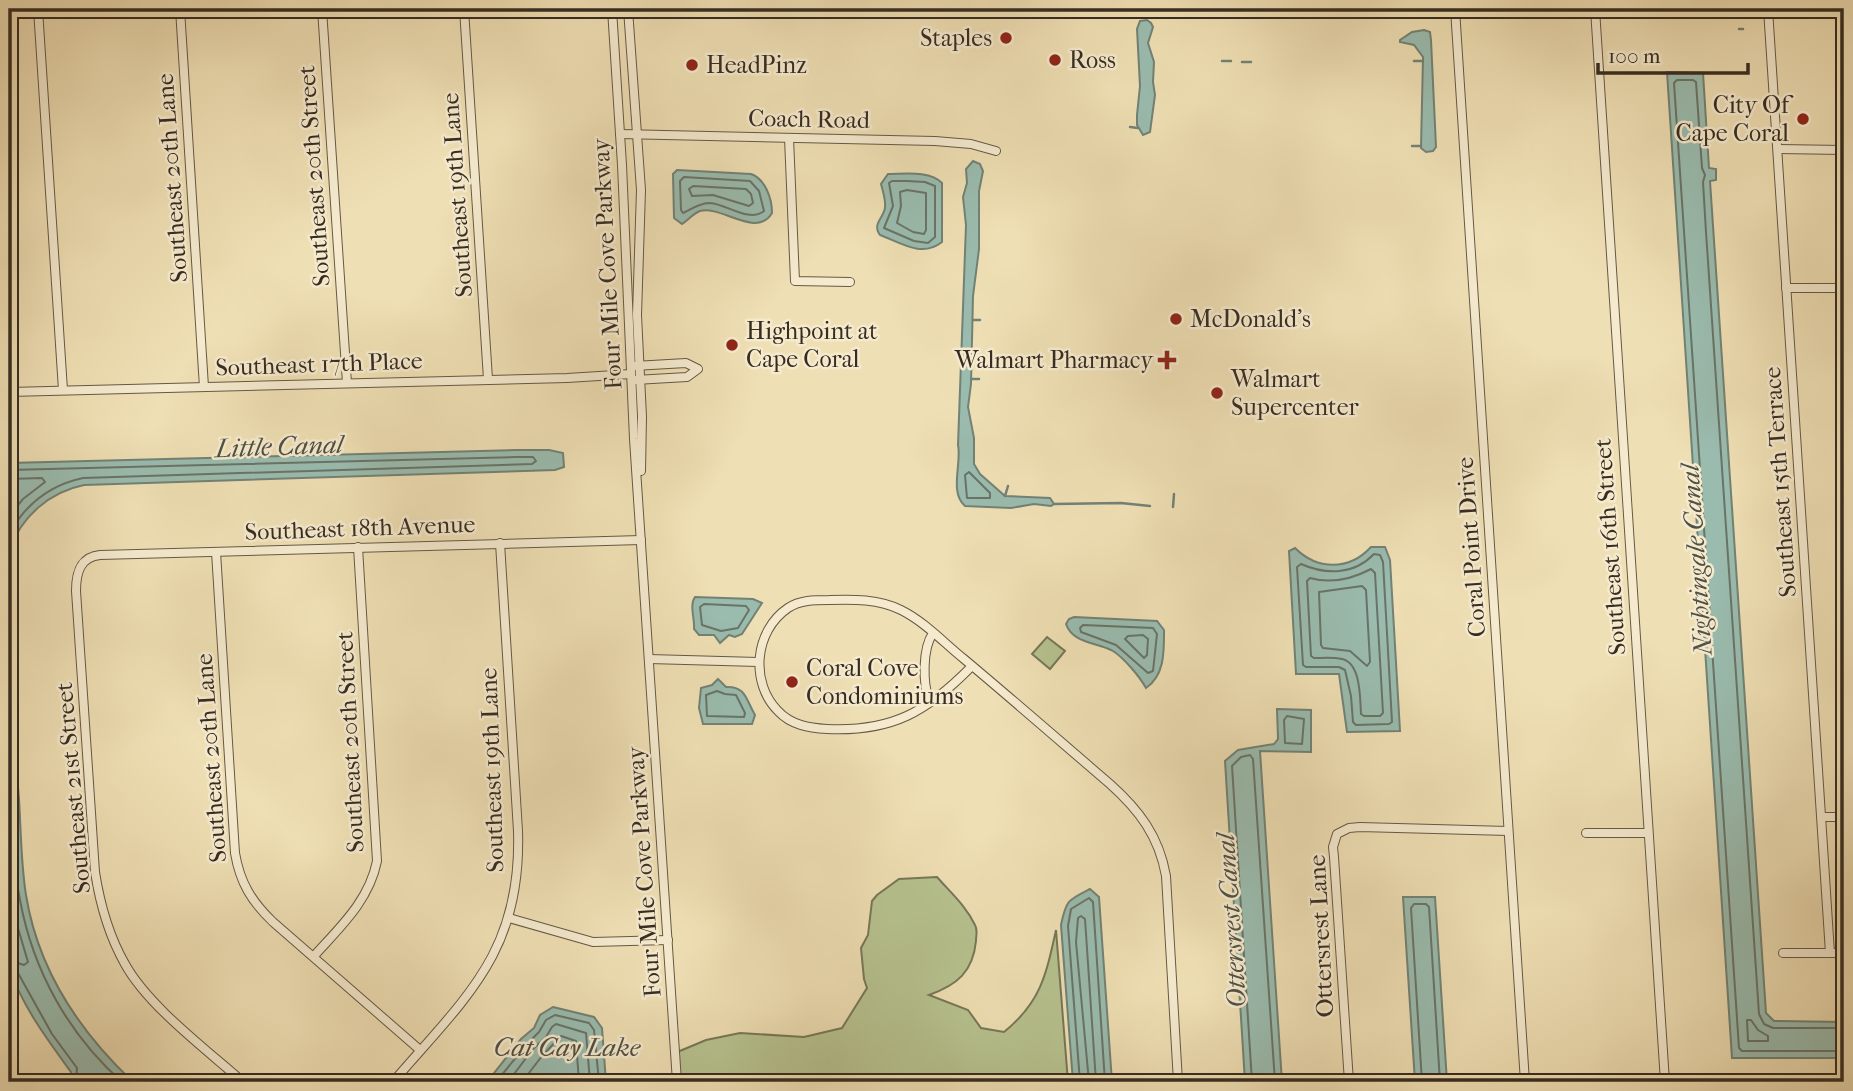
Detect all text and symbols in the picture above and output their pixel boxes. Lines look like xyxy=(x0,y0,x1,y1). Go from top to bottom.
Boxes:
place label: Staples xyxy=(920,24,992,52)
marker: Staples xyxy=(998,30,1014,46)
scale bar xyxy=(1598,32,1748,76)
text: 100 m xyxy=(1608,44,1661,68)
place label: Ross xyxy=(1069,46,1116,74)
place label: HeadPinz xyxy=(706,51,807,79)
marker: Ross xyxy=(1047,52,1063,68)
marker: HeadPinz xyxy=(684,57,700,73)
street label: Southeast 20th Street xyxy=(292,64,336,287)
street label: Southeast 20th Lane xyxy=(151,72,193,283)
place label: City Of Cape Coral xyxy=(1676,91,1794,147)
street label: Southeast 19th Lane xyxy=(436,92,478,298)
street label: Coach Road xyxy=(748,104,871,134)
marker: City Of Cape Coral xyxy=(1795,111,1811,127)
street label: Four Mile Cove Parkway xyxy=(586,136,628,390)
place label: McDonald's xyxy=(1190,305,1311,333)
marker: McDonald's xyxy=(1168,311,1184,327)
place label: Highpoint at Cape Coral xyxy=(746,317,878,373)
marker: Highpoint at Cape Coral xyxy=(724,337,740,353)
street label: Southeast 17th Place xyxy=(215,346,423,382)
place label: Walmart Pharmacy xyxy=(954,346,1154,374)
marker: Walmart Pharmacy xyxy=(1159,352,1175,368)
place label: Walmart Supercenter xyxy=(1230,365,1360,421)
street label: Southeast 15th Terrace xyxy=(1758,366,1802,598)
marker: Walmart Supercenter xyxy=(1209,385,1225,401)
water label: Little Canal xyxy=(213,429,346,464)
street label: Southeast 16th Street xyxy=(1588,437,1632,656)
street label: Coral Point Drive xyxy=(1451,456,1491,638)
water label: Nightingale Canal xyxy=(1674,461,1719,657)
street label: Southeast 18th Avenue xyxy=(244,510,476,546)
street label: Southeast 20th Street xyxy=(330,630,370,853)
street label: Southeast 20th Lane xyxy=(190,652,232,863)
place label: Coral Cove Condominiums xyxy=(806,654,964,710)
street label: Southeast 19th Lane xyxy=(474,667,510,873)
marker: Coral Cove Condominiums xyxy=(784,674,800,690)
street label: Southeast 21st Street xyxy=(50,681,96,895)
street label: Four Mile Cove Parkway xyxy=(621,744,667,998)
water label: Ottersrest Canal xyxy=(1210,830,1253,1009)
street label: Ottersrest Lane xyxy=(1303,854,1339,1018)
water label: Cat Cay Lake xyxy=(494,1032,642,1063)

